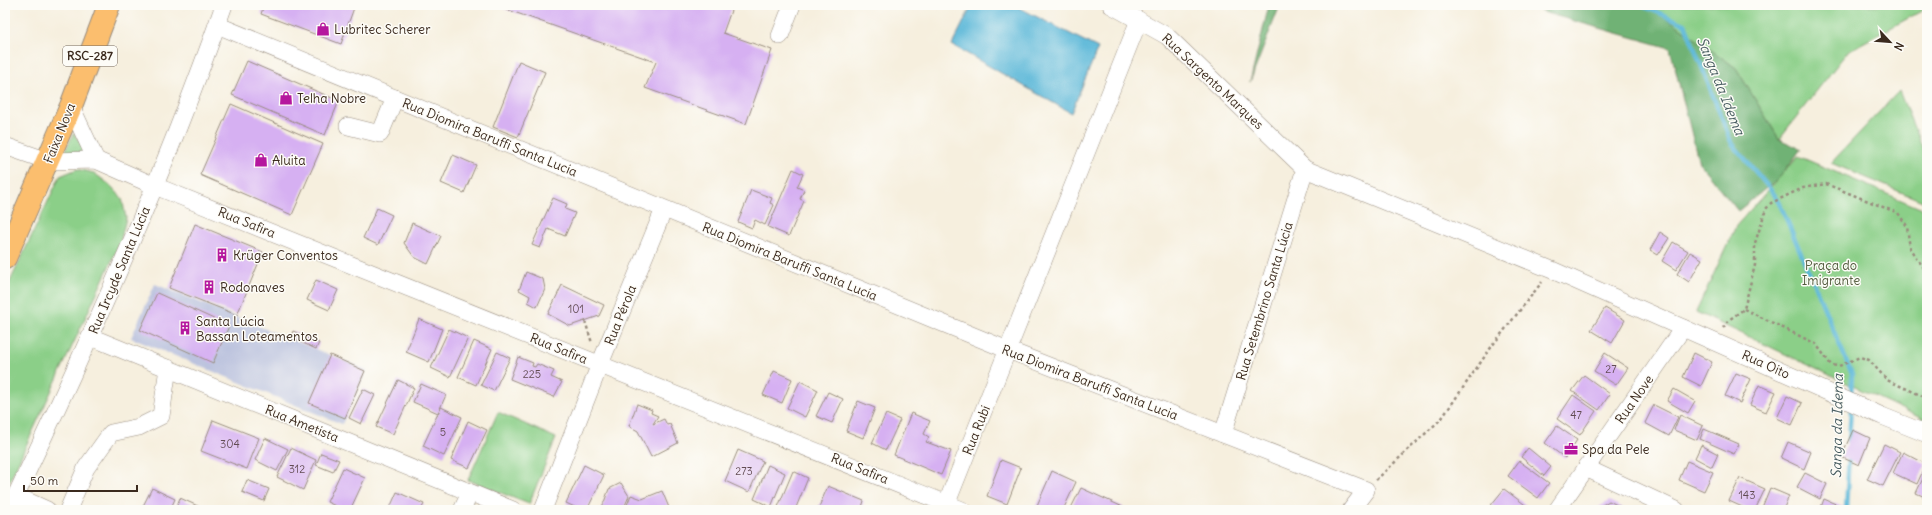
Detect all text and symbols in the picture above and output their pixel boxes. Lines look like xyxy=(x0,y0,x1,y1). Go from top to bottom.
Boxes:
shop icon: Lubritec Scherer xyxy=(315,21,331,37)
place label: Lubritec Scherer xyxy=(334,21,431,38)
north arrow xyxy=(1870,22,1910,62)
street label: Rua Sargento Marques xyxy=(1158,30,1267,133)
water label: Sanga da Idema xyxy=(1693,34,1749,139)
text: N xyxy=(1891,40,1907,53)
road number: RSC-287 xyxy=(63,46,117,66)
shop icon: Telha Nobre xyxy=(278,90,294,106)
place label: Telha Nobre xyxy=(297,90,366,107)
street label: Rua Diomira Baruffi Santa Lucia xyxy=(400,94,580,180)
street label: Faixa Nova xyxy=(40,100,79,166)
shop icon: Aluita xyxy=(253,152,269,168)
place label: Aluita xyxy=(272,152,306,169)
street label: Rua Safira xyxy=(216,203,278,242)
street label: Rua Ircyde Santa Lúcia xyxy=(85,204,154,337)
street label: Rua Diomira Baruffi Santa Lucia xyxy=(700,218,880,304)
street label: Rua Setembrino Santa Lúcia xyxy=(1232,220,1297,382)
building icon: Krüger Conventos xyxy=(214,247,230,263)
place label: Krüger Conventos xyxy=(233,247,338,264)
park label: Praça do Imigrante xyxy=(1802,257,1860,289)
building icon: Rodonaves xyxy=(201,279,217,295)
place label: Rodonaves xyxy=(220,279,285,296)
street label: Rua Pérola xyxy=(601,283,640,348)
house number: 101 xyxy=(568,302,584,316)
place label: Santa Lúcia Bassan Loteamentos xyxy=(196,313,318,345)
building icon: Santa Lúcia Bassan Loteamentos xyxy=(177,320,193,336)
street label: Rua Safira xyxy=(528,329,590,368)
street label: Rua Diomira Baruffi Santa Lucia xyxy=(999,341,1180,424)
street label: Rua Oito xyxy=(1739,346,1793,383)
house number: 27 xyxy=(1605,362,1617,376)
house number: 225 xyxy=(523,367,541,381)
street label: Rua Nove xyxy=(1611,372,1657,427)
water label: Sanga da Idema xyxy=(1827,373,1847,478)
street label: Rua Ametista xyxy=(262,401,341,446)
street label: Rua Rubi xyxy=(959,403,994,458)
house number: 47 xyxy=(1570,408,1582,422)
house number: 5 xyxy=(440,425,446,439)
house number: 304 xyxy=(220,437,240,451)
office icon: Spa da Pele xyxy=(1563,441,1579,457)
place label: Spa da Pele xyxy=(1582,441,1650,458)
street label: Rua Safira xyxy=(829,449,891,488)
house number: 312 xyxy=(289,462,305,476)
house number: 273 xyxy=(735,464,753,478)
scale bar xyxy=(24,467,137,493)
text: 50 m xyxy=(30,473,59,488)
house number: 143 xyxy=(1739,488,1755,502)

